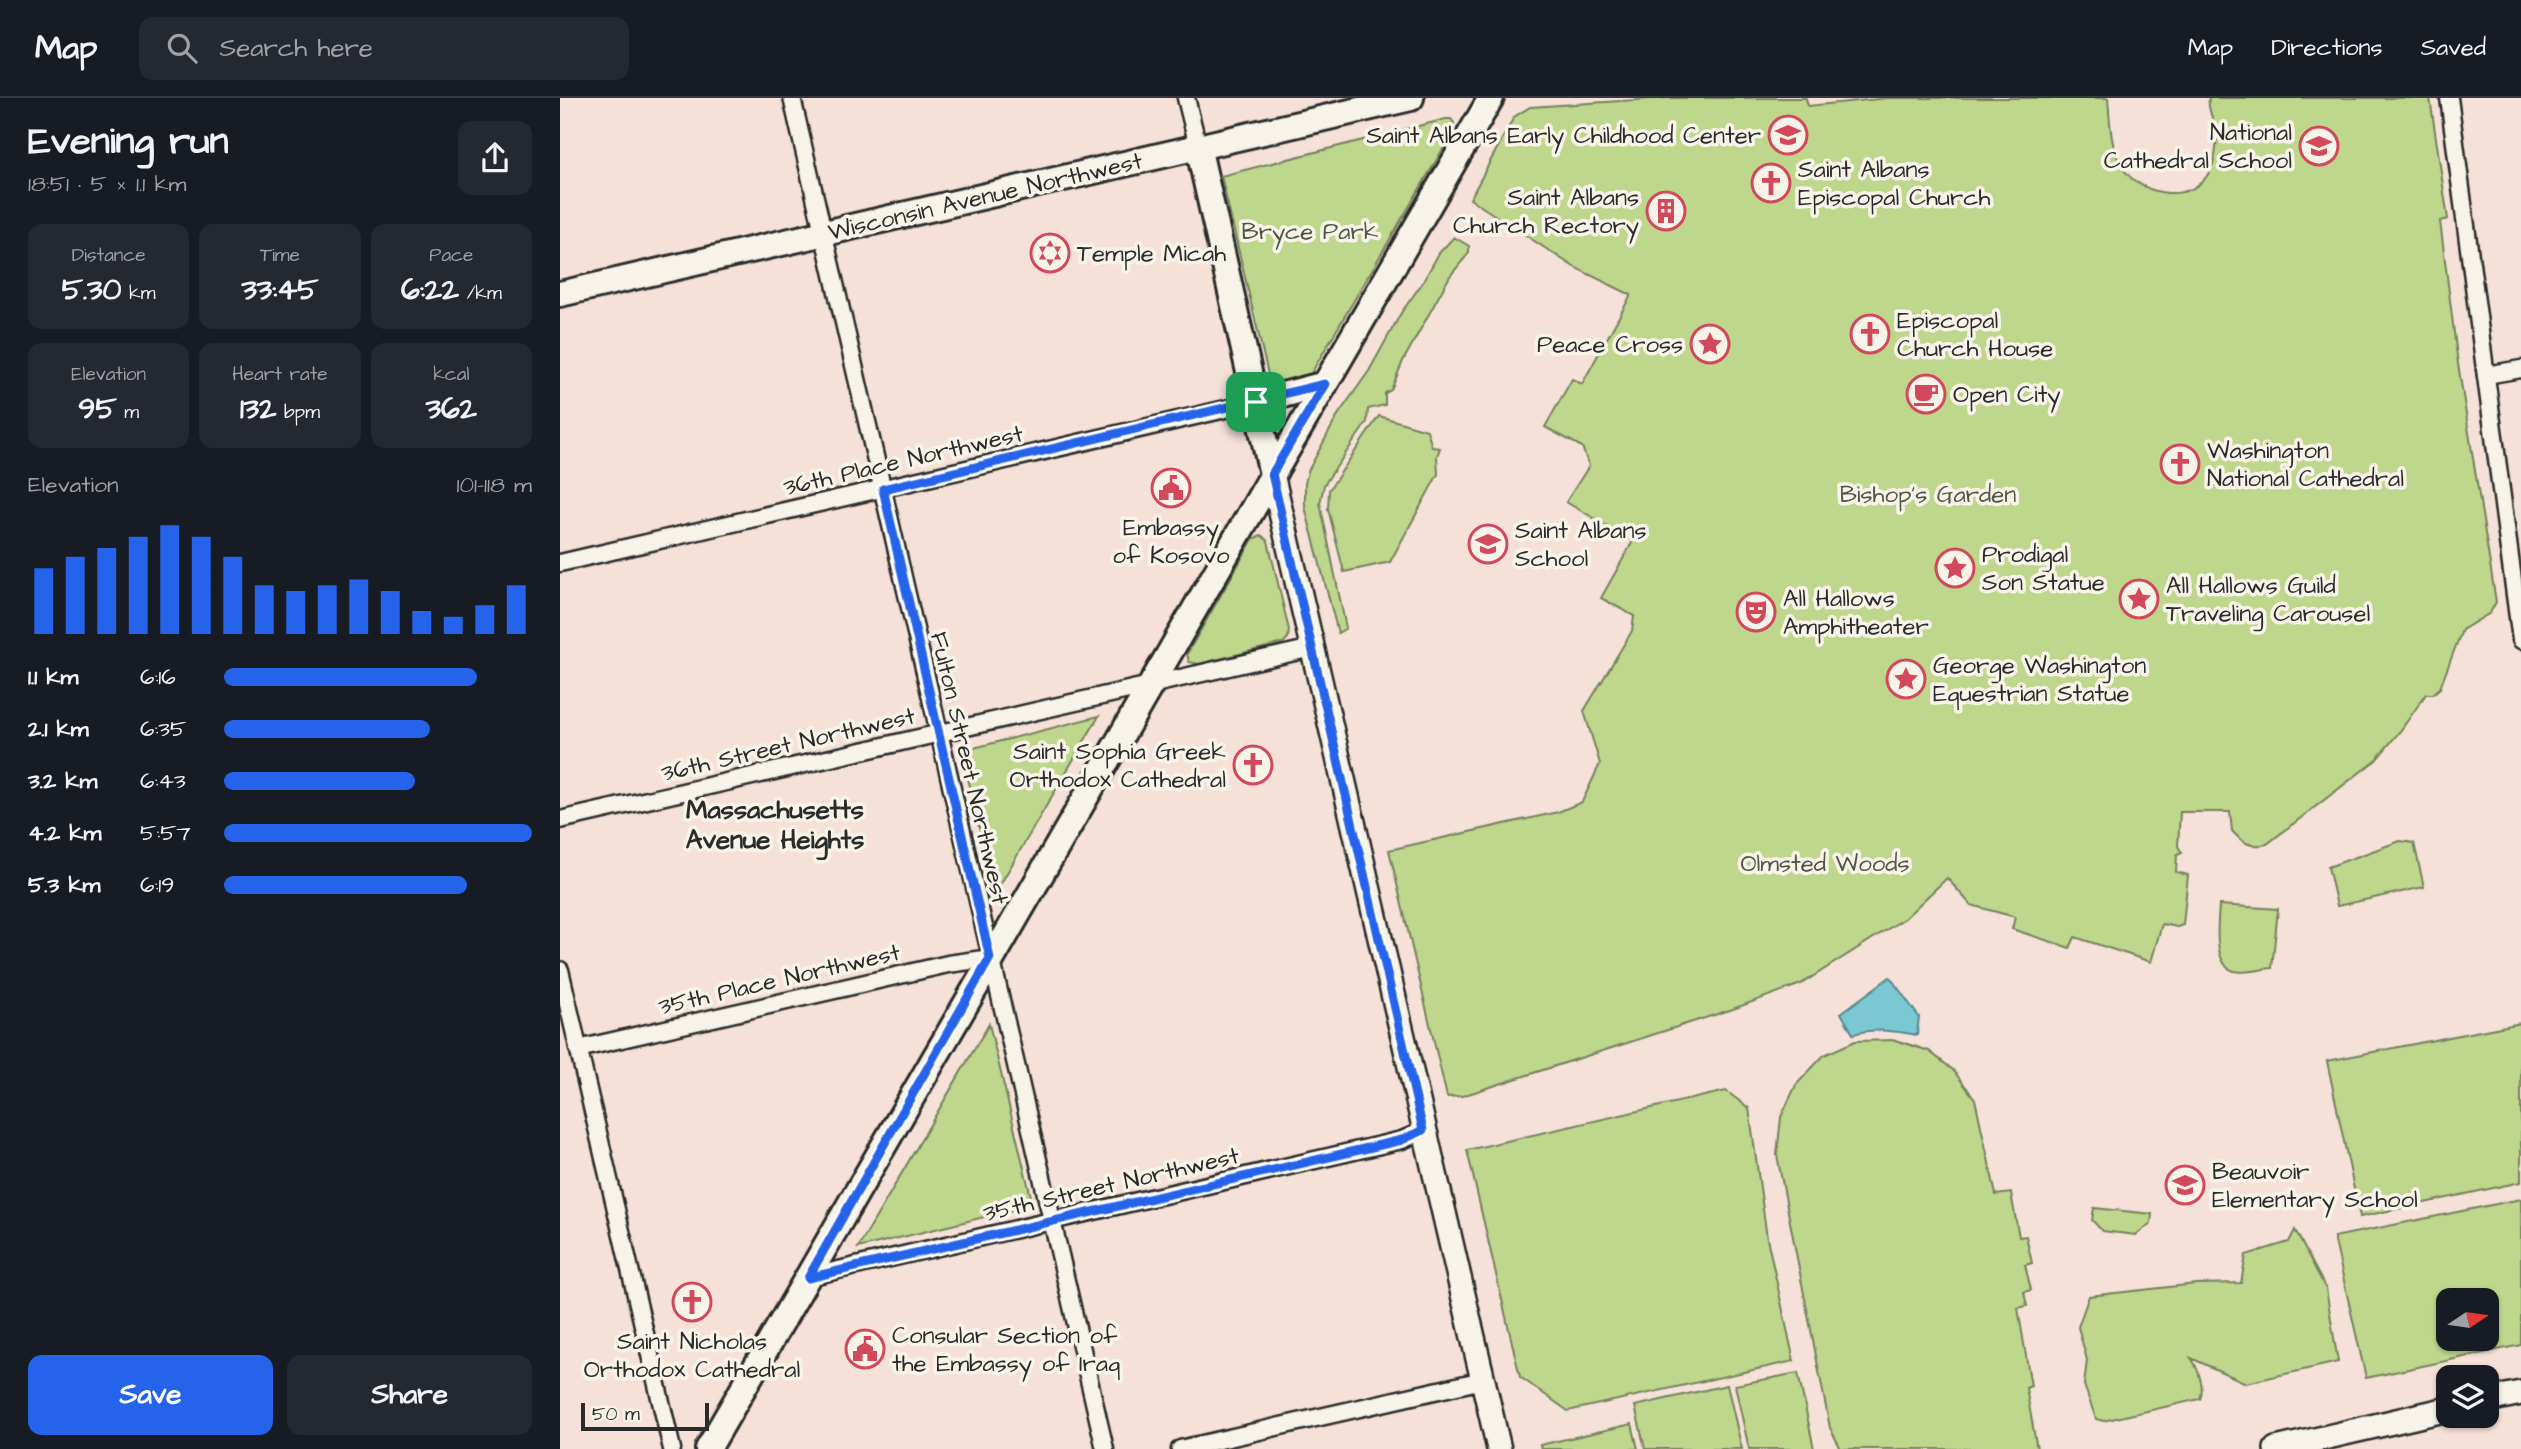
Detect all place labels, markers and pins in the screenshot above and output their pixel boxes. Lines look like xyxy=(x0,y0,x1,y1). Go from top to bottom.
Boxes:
school or university icon: Saint Albans Early Childhood Center xyxy=(1767,114,1809,156)
place label: National Cathedral School xyxy=(2104,116,2292,178)
place label: Saint Albans Early Childhood Center xyxy=(1366,119,1761,154)
school or university icon: National Cathedral School xyxy=(2298,125,2340,167)
place label: Saint Albans Episcopal Church xyxy=(1798,153,1990,215)
church icon: Saint Albans Episcopal Church xyxy=(1750,162,1792,204)
place label: Saint Albans Church Rectory xyxy=(1453,181,1639,244)
building icon: Saint Albans Church Rectory xyxy=(1645,190,1687,232)
synagogue icon: Temple Micah xyxy=(1029,232,1071,274)
place label: Temple Micah xyxy=(1077,237,1226,271)
place label: Episcopal Church House xyxy=(1897,304,2053,366)
church icon: Episcopal Church House xyxy=(1849,313,1891,355)
place icon: Peace Cross xyxy=(1689,323,1731,365)
place label: Peace Cross xyxy=(1537,328,1683,362)
pin xyxy=(1226,372,1286,432)
cafe icon: Open City xyxy=(1905,373,1947,415)
place label: Open City xyxy=(1953,378,2061,413)
place label: Washington National Cathedral xyxy=(2207,434,2404,496)
church icon: Washington National Cathedral xyxy=(2159,443,2201,485)
public building icon: Embassy of Kosovo xyxy=(1150,467,1192,509)
place label: Embassy of Kosovo xyxy=(1113,511,1230,573)
place label: Saint Albans School xyxy=(1515,514,1646,576)
school or university icon: Saint Albans School xyxy=(1467,523,1509,565)
place label: Prodigal Son Statue xyxy=(1982,538,2105,600)
place icon: Prodigal Son Statue xyxy=(1934,547,1976,589)
place label: All Hallows Guild Traveling Carousel xyxy=(2166,569,2370,632)
place icon: All Hallows Guild Traveling Carousel xyxy=(2118,578,2160,620)
place label: All Hallows Amphitheater xyxy=(1783,582,1929,644)
theatre icon: All Hallows Amphitheater xyxy=(1735,591,1777,633)
place label: George Washington Equestrian Statue xyxy=(1933,649,2146,711)
place icon: George Washington Equestrian Statue xyxy=(1885,658,1927,700)
place label: Saint Sophia Greek Orthodox Cathedral xyxy=(1010,735,1226,797)
church icon: Saint Sophia Greek Orthodox Cathedral xyxy=(1232,744,1274,786)
place label: Beauvoir Elementary School xyxy=(2212,1155,2418,1218)
school or university icon: Beauvoir Elementary School xyxy=(2164,1164,2206,1206)
church icon: Saint Nicholas Orthodox Cathedral xyxy=(671,1281,713,1323)
place label: Consular Section of the Embassy of Iraq xyxy=(892,1319,1120,1382)
place label: Saint Nicholas Orthodox Cathedral xyxy=(584,1325,800,1387)
public building icon: Consular Section of the Embassy of Iraq xyxy=(844,1328,886,1370)

